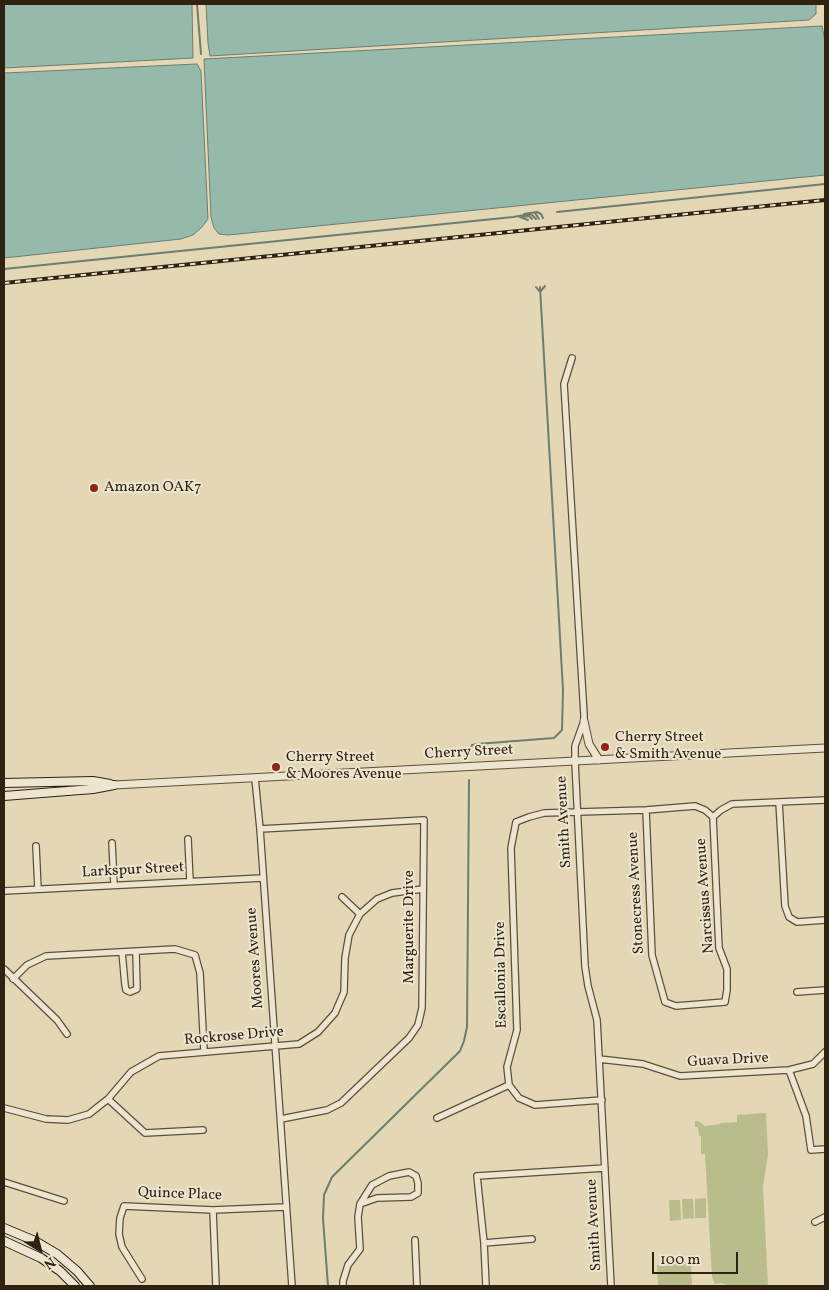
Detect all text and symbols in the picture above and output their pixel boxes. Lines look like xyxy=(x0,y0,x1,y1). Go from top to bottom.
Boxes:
place label: Amazon OAK7 xyxy=(104,479,201,497)
marker: Amazon OAK7 xyxy=(88,482,100,494)
place label: Cherry Street & Smith Avenue xyxy=(615,729,721,764)
marker: Cherry Street & Smith Avenue xyxy=(599,741,611,753)
street label: Cherry Street xyxy=(424,742,514,764)
place label: Cherry Street & Moores Avenue xyxy=(286,749,402,784)
marker: Cherry Street & Moores Avenue xyxy=(270,761,282,773)
street label: Smith Avenue xyxy=(554,775,576,869)
street label: Stonecress Avenue xyxy=(625,831,649,955)
street label: Narcissus Avenue xyxy=(693,838,719,954)
street label: Larkspur Street xyxy=(81,859,185,883)
street label: Marguerite Drive xyxy=(401,870,419,984)
street label: Moores Avenue xyxy=(243,907,269,1009)
street label: Escallonia Drive xyxy=(492,921,512,1029)
street label: Rockrose Drive xyxy=(183,1024,285,1050)
street label: Guava Drive xyxy=(687,1050,769,1072)
street label: Smith Avenue xyxy=(584,1178,606,1272)
street label: Quince Place xyxy=(138,1185,222,1205)
north arrow xyxy=(15,1225,65,1275)
scale bar xyxy=(654,1242,740,1274)
text: 100 m xyxy=(660,1250,700,1271)
text: N xyxy=(39,1252,59,1273)

